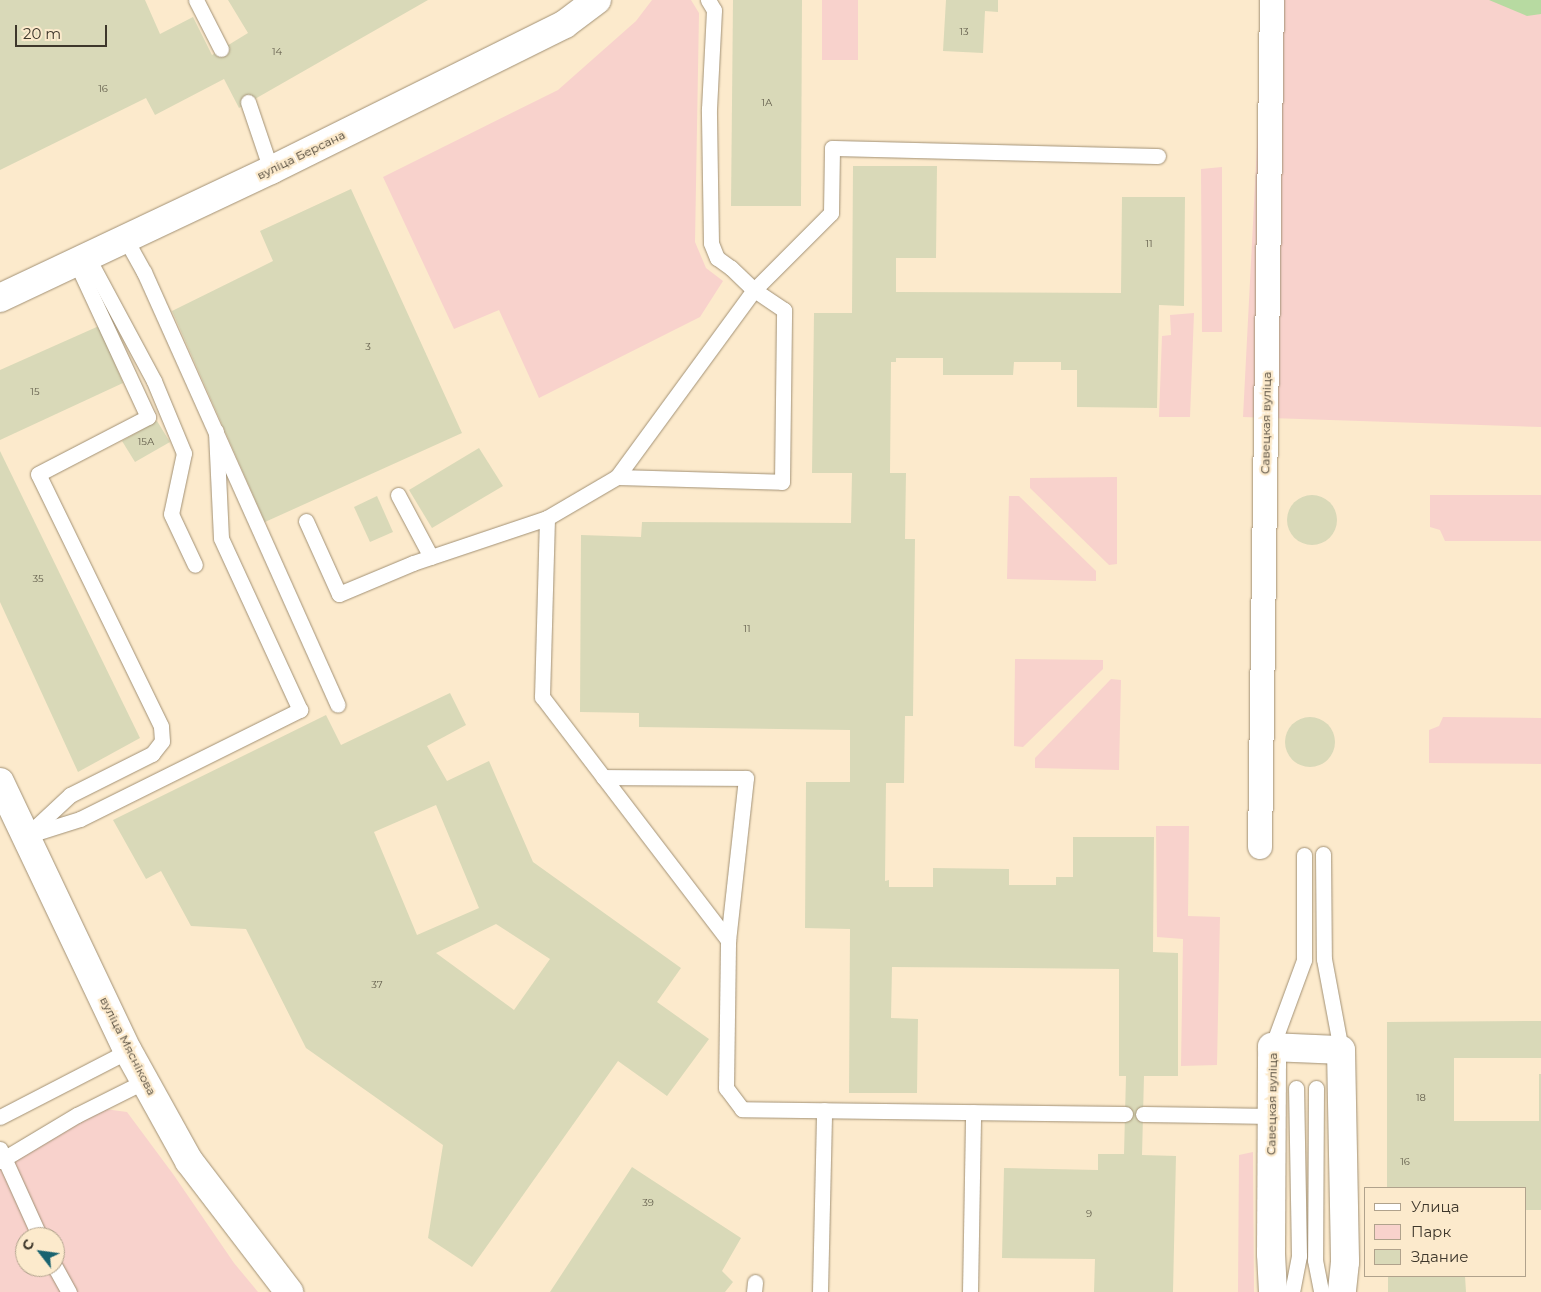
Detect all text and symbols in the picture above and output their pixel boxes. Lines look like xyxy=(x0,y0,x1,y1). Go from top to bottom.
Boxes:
scale bar xyxy=(18,15,110,47)
text: 20 m xyxy=(23,24,61,43)
house number: 13 xyxy=(959,26,969,38)
house number: 14 xyxy=(272,46,282,58)
house number: 16 xyxy=(98,83,108,95)
house number: 1А xyxy=(761,97,773,109)
street label: вуліца Берсана xyxy=(255,127,347,183)
house number: 11 xyxy=(1145,238,1153,250)
house number: 3 xyxy=(365,341,371,353)
street label: Савецкая вуліца xyxy=(1258,372,1274,474)
house number: 15 xyxy=(30,386,40,398)
house number: 15А xyxy=(138,436,154,448)
house number: 35 xyxy=(32,573,44,585)
house number: 11 xyxy=(743,623,751,635)
house number: 37 xyxy=(371,979,383,991)
street label: вуліца Мяснікова xyxy=(97,994,159,1098)
street label: Савецкая вуліца xyxy=(1264,1053,1280,1155)
house number: 18 xyxy=(1416,1092,1426,1104)
house number: 16 xyxy=(1400,1156,1410,1168)
legend xyxy=(1364,1187,1526,1277)
house number: 39 xyxy=(642,1197,654,1209)
text: Улица xyxy=(1411,1197,1459,1216)
house number: 9 xyxy=(1086,1208,1092,1220)
text: Парк xyxy=(1411,1222,1451,1241)
north arrow xyxy=(15,1227,65,1277)
text: С xyxy=(18,1236,38,1254)
text: Здание xyxy=(1411,1247,1469,1266)

